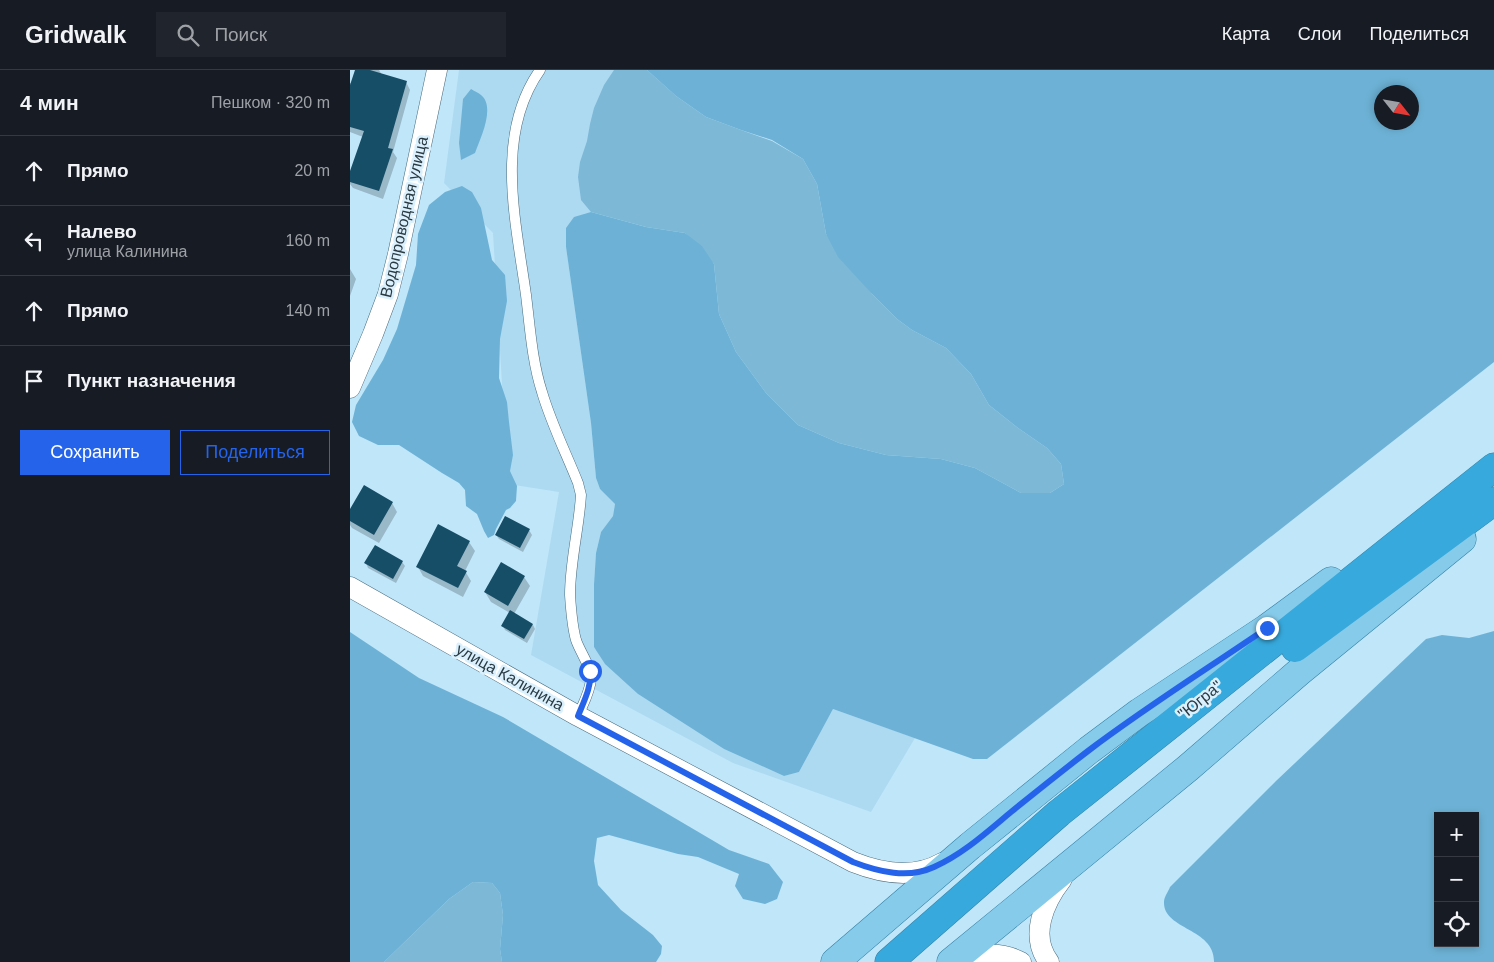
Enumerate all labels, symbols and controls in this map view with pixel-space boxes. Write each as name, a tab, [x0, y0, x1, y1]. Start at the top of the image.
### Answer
search box	[156, 12, 506, 57]
text: Gridwalk	[25, 21, 126, 48]
icon: search	[174, 21, 202, 49]
text: Поиск	[214, 24, 267, 45]
text: Карта	[1222, 24, 1270, 44]
text: Слои	[1298, 24, 1342, 44]
text: Поделиться	[1370, 24, 1469, 44]
north arrow	[1374, 85, 1419, 130]
text: 4 мин	[20, 91, 79, 114]
text: Пешком · 320 m	[211, 94, 330, 111]
street label: Водопроводная улица	[377, 135, 431, 299]
icon: ahead	[20, 157, 48, 185]
text: Прямо	[67, 160, 129, 181]
text: 20 m	[294, 162, 330, 179]
text: Налево	[67, 221, 137, 242]
icon: left	[20, 227, 48, 255]
text: 160 m	[286, 232, 330, 249]
text: улица Калинина	[67, 243, 187, 260]
icon: ahead	[20, 297, 48, 325]
text: Прямо	[67, 300, 129, 321]
text: 140 m	[286, 302, 330, 319]
icon: arrive	[20, 367, 48, 395]
text: Пункт назначения	[67, 370, 236, 391]
button: Сохранить	[20, 430, 170, 475]
button: Поделиться	[180, 430, 330, 475]
route end	[1256, 617, 1279, 640]
street label: улица Калинина	[453, 640, 567, 714]
route start	[579, 660, 602, 683]
street label: "Югра"	[1175, 677, 1225, 723]
map controls	[1434, 812, 1479, 947]
button: +	[1434, 812, 1479, 857]
button: −	[1434, 857, 1479, 902]
button: locate	[1434, 902, 1479, 947]

